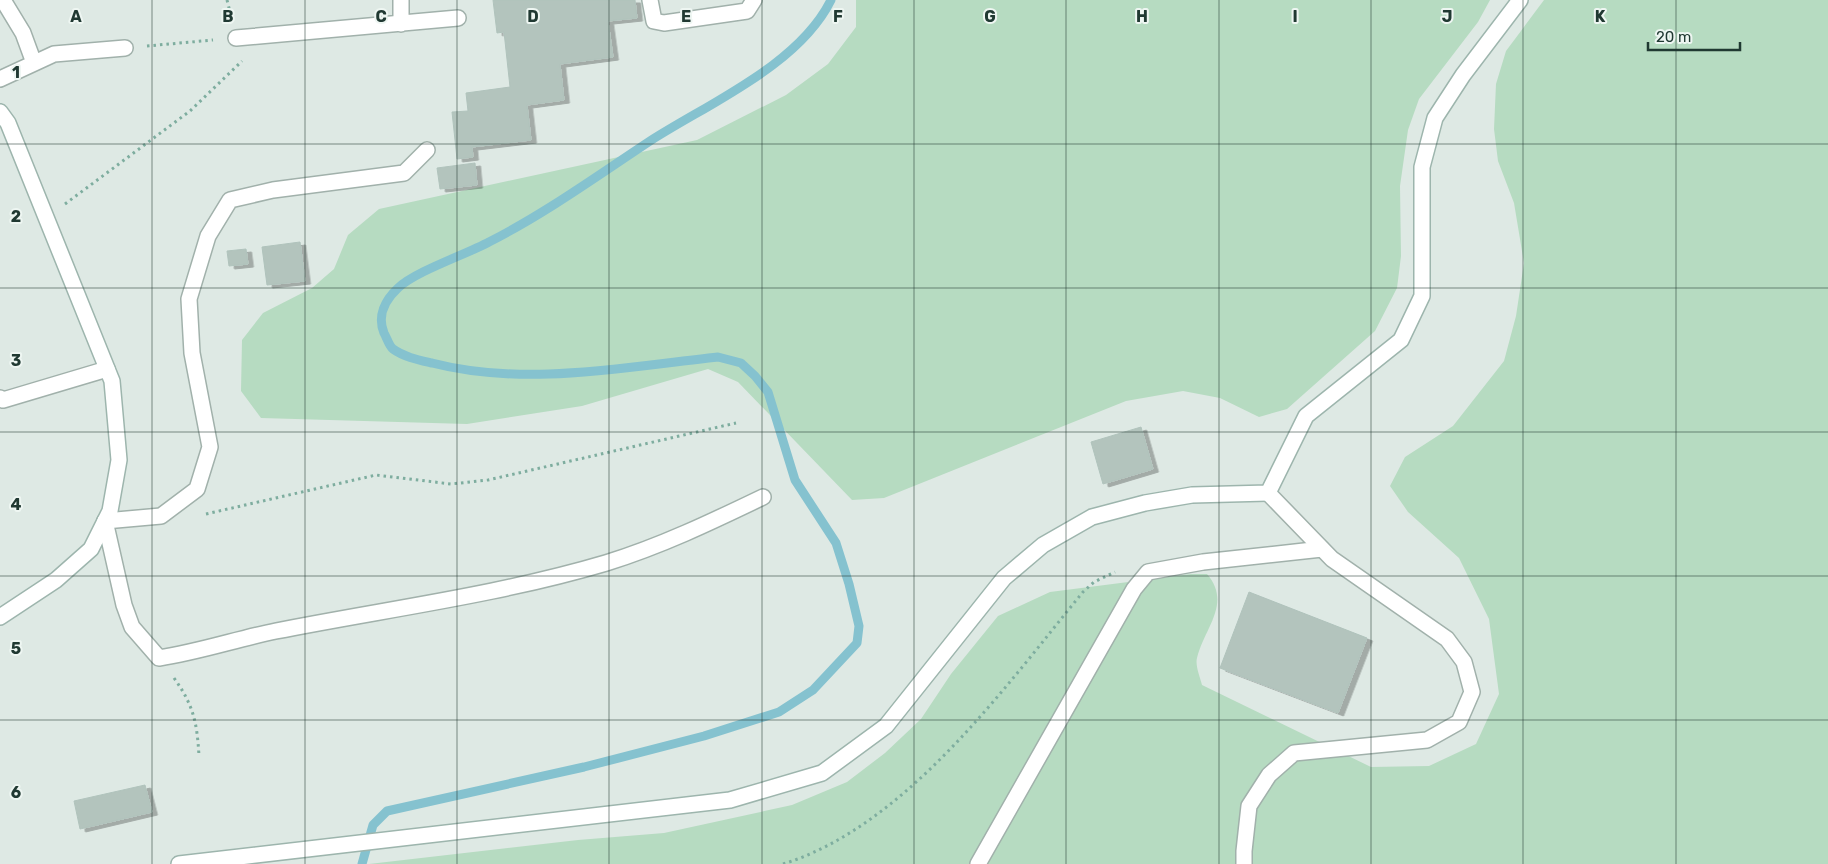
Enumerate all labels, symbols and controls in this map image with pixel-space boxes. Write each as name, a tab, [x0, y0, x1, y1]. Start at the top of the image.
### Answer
text: A	[70, 7, 82, 26]
text: B	[222, 7, 234, 26]
text: C	[375, 7, 387, 26]
text: D	[527, 7, 539, 26]
text: E	[681, 7, 691, 26]
text: F	[833, 7, 843, 26]
text: G	[984, 7, 996, 26]
text: H	[1136, 7, 1148, 26]
text: I	[1292, 7, 1298, 26]
text: J	[1442, 7, 1452, 26]
text: K	[1595, 7, 1606, 26]
scale bar	[1648, 20, 1740, 52]
text: 20 m	[1656, 28, 1691, 46]
text: 1	[12, 63, 20, 82]
text: 2	[11, 207, 21, 226]
text: 3	[11, 351, 21, 370]
text: 4	[11, 495, 22, 514]
text: 5	[11, 639, 21, 658]
text: 6	[11, 783, 21, 802]

